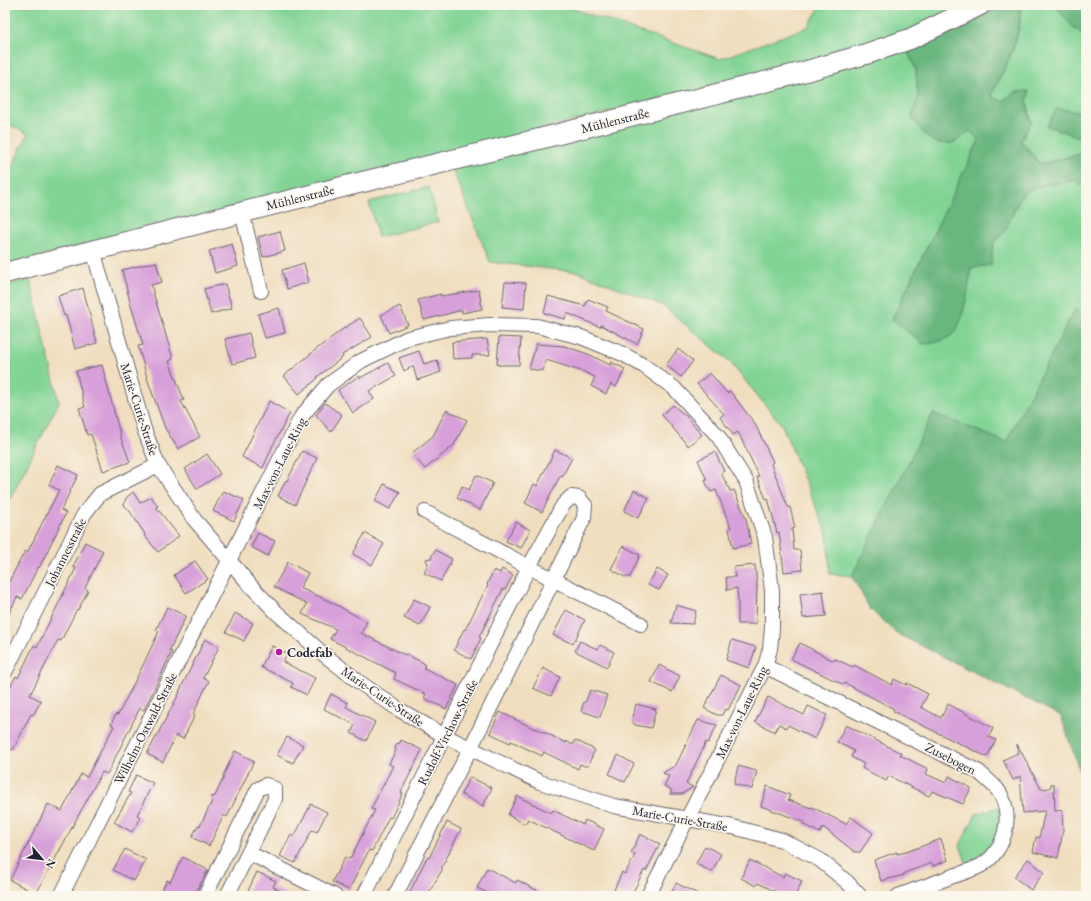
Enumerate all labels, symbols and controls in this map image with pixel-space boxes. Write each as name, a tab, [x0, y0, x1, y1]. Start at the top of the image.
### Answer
street label: Mühlenstraße	[579, 104, 651, 137]
street label: Mühlenstraße	[264, 181, 336, 214]
street label: Marie-Curie-Straße	[117, 361, 162, 458]
street label: Max-von-Laue-Ring	[249, 414, 310, 512]
street label: Johannesstraße	[40, 515, 90, 590]
place label: Codefab	[287, 644, 332, 661]
marker: Codefab	[274, 647, 284, 657]
street label: Marie-Curie-Straße	[338, 662, 427, 730]
street label: Max-von-Laue-Ring	[712, 663, 771, 761]
street label: Wilhelm-Ostwald-Straße	[110, 670, 181, 787]
street label: Rudolf-Virchow-Straße	[413, 676, 482, 788]
street label: Zusebogen	[923, 738, 979, 778]
street label: Marie-Curie-Straße	[631, 802, 729, 835]
north arrow	[22, 839, 62, 879]
text: N	[43, 856, 59, 871]

